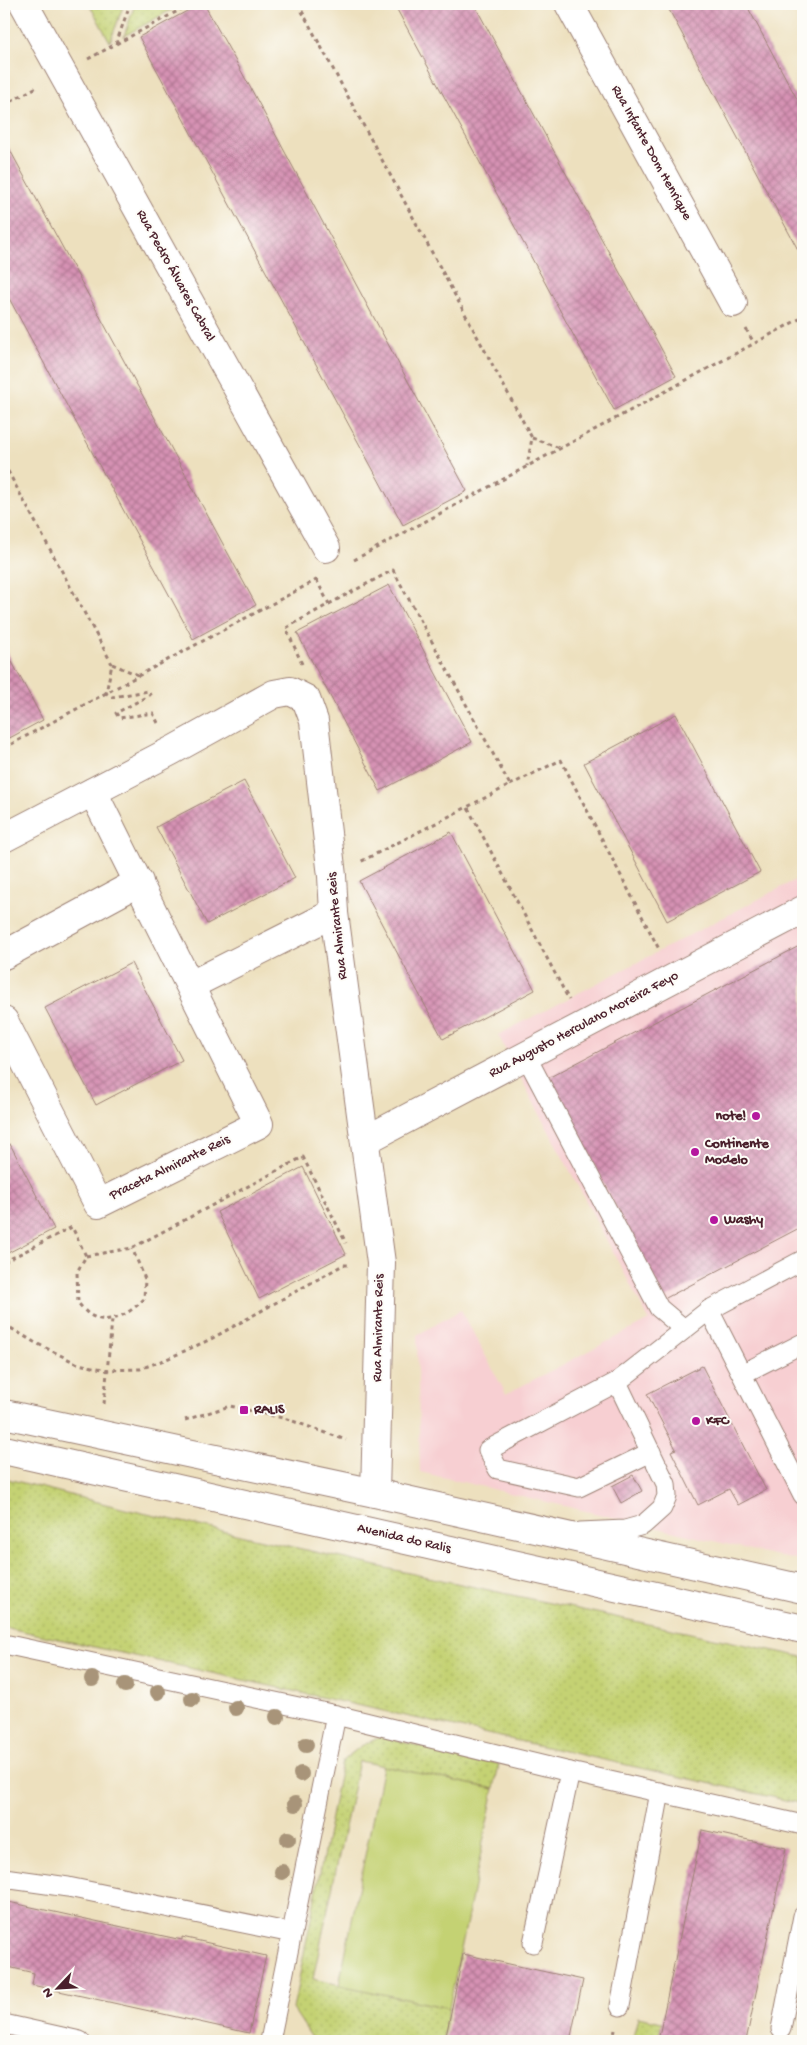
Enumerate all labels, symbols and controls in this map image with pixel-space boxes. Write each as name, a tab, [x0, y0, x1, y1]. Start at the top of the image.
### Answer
street label: Rua Infante Dom Henrique	[607, 83, 696, 224]
street label: Rua Pedro Álvares Cabral	[132, 207, 218, 345]
street label: Rua Almirante Reis	[324, 871, 352, 980]
street label: Rua Augusto Herculano Moreira Feyo	[486, 968, 682, 1082]
place label: note!	[716, 1108, 746, 1125]
marker: note!	[750, 1110, 762, 1122]
street label: Praceta Almirante Reis	[106, 1131, 234, 1205]
place label: Continente Modelo	[704, 1136, 769, 1169]
marker: Continente Modelo	[689, 1146, 701, 1158]
place label: Washy	[723, 1212, 763, 1229]
marker: Washy	[708, 1214, 720, 1226]
street label: Rua Almirante Reis	[370, 1273, 388, 1382]
place label: RALIS	[253, 1402, 285, 1419]
marker: RALIS	[238, 1404, 250, 1416]
place label: KFC	[705, 1413, 730, 1430]
marker: KFC	[690, 1415, 702, 1427]
street label: Avenida do Ralis	[355, 1520, 453, 1558]
north arrow	[32, 1962, 82, 2012]
text: N	[39, 1985, 58, 2000]

